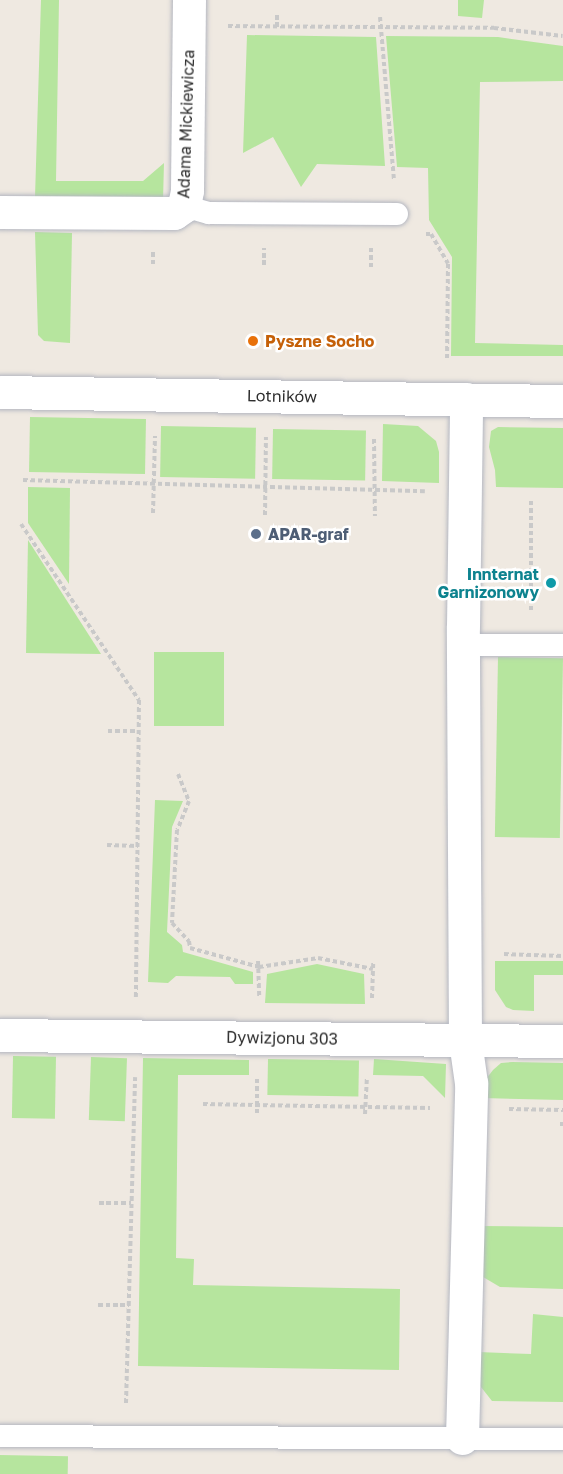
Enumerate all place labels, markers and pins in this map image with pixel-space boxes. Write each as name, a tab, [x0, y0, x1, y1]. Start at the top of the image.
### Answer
place label: Pyszne Socho	[265, 331, 374, 351]
marker: Pyszne Socho	[246, 334, 260, 348]
place label: APAR-graf	[268, 524, 349, 544]
marker: APAR-graf	[249, 527, 263, 541]
place label: Innternat Garnizonowy	[438, 564, 539, 602]
marker: Innternat Garnizonowy	[544, 576, 558, 590]

